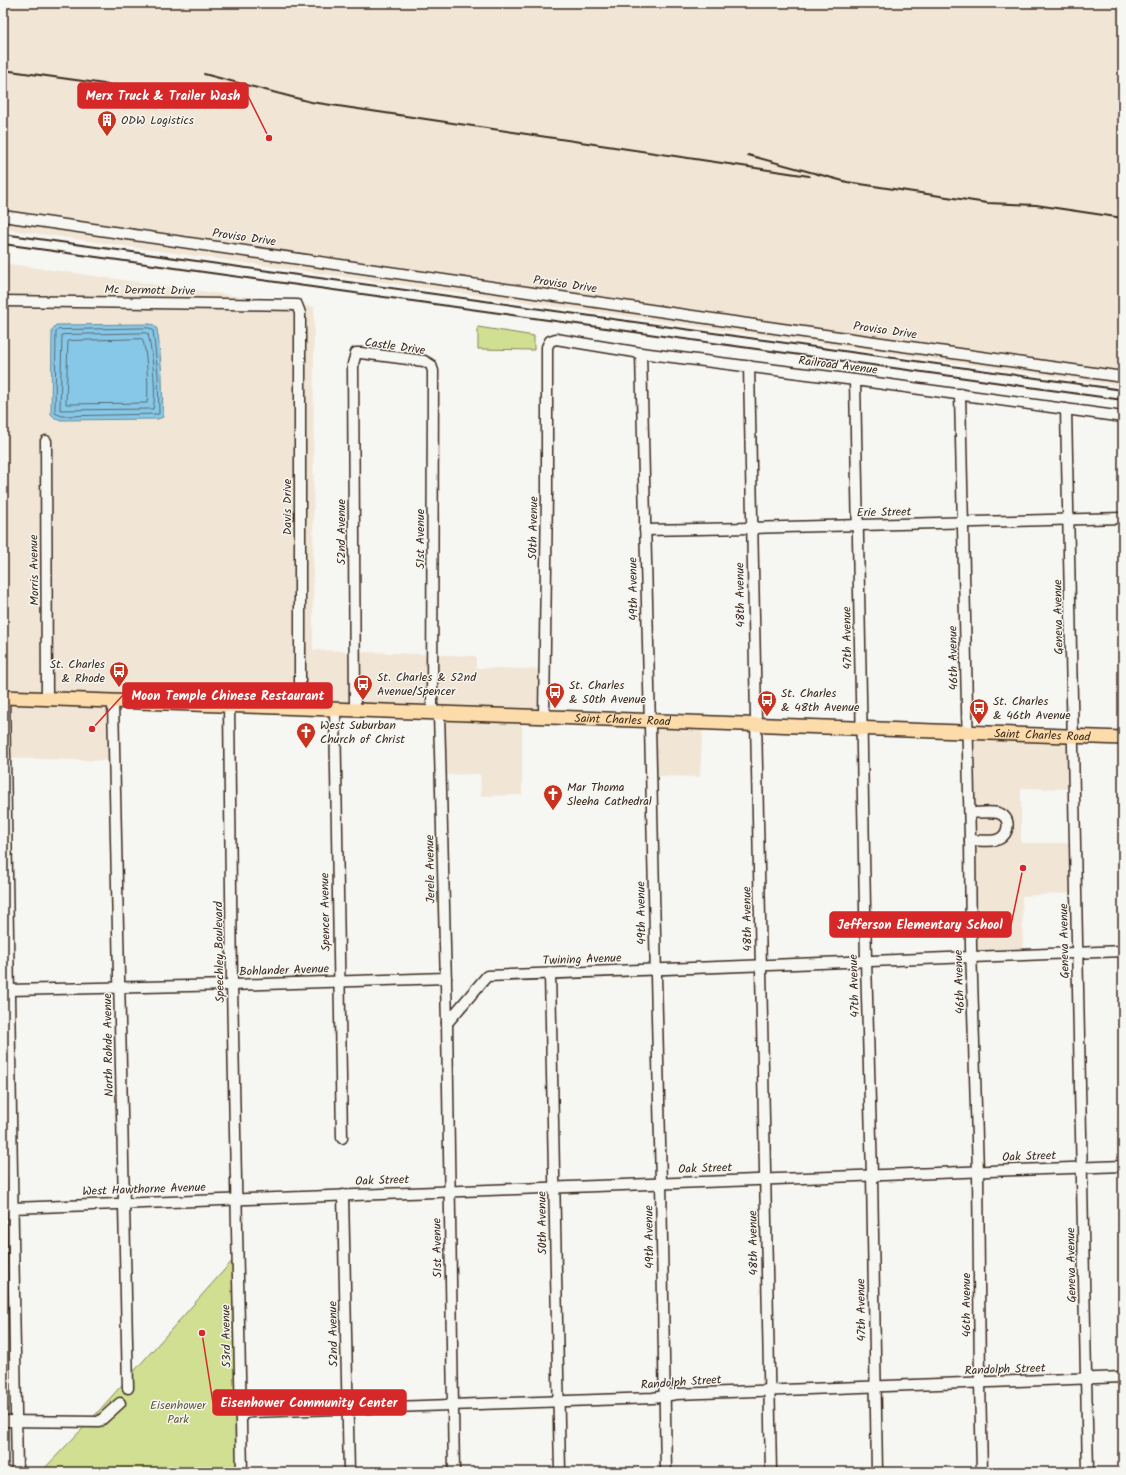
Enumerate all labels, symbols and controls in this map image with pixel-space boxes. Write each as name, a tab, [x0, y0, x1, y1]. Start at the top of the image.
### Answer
callout: Merx Truck & Trailer Wash	[78, 83, 248, 108]
text: Merx Truck & Trailer Wash	[86, 86, 240, 107]
building icon: ODW Logistics	[96, 109, 118, 137]
place label: ODW Logistics	[121, 111, 194, 130]
street label: Proviso Drive	[211, 224, 278, 251]
street label: Proviso Drive	[532, 271, 599, 298]
street label: Mc Dermott Drive	[104, 280, 196, 301]
street label: Proviso Drive	[852, 317, 919, 344]
street label: Castle Drive	[364, 333, 427, 360]
street label: Railroad Avenue	[797, 351, 879, 380]
street label: Davis Drive	[278, 478, 297, 535]
street label: 50th Avenue	[523, 495, 544, 560]
street label: 52nd Avenue	[332, 498, 351, 565]
street label: Erie Street	[857, 503, 912, 522]
street label: 51st Avenue	[411, 508, 430, 569]
street label: Morris Avenue	[24, 534, 45, 606]
street label: 49th Avenue	[623, 556, 644, 621]
street label: 48th Avenue	[730, 562, 751, 628]
street label: Geneva Avenue	[1048, 579, 1069, 655]
street label: 47th Avenue	[837, 606, 858, 670]
street label: 46th Avenue	[943, 625, 964, 690]
place label: St. Charles & Rhode	[50, 655, 106, 688]
bus stop icon: St. Charles & Rhode	[108, 660, 130, 688]
place label: St. Charles & 52nd Avenue/Spencer	[377, 668, 477, 701]
bus stop icon: St. Charles & 52nd Avenue/Spencer	[352, 673, 374, 701]
place label: St. Charles & 50th Avenue	[569, 676, 647, 709]
bus stop icon: St. Charles & 50th Avenue	[544, 681, 566, 709]
callout: Moon Temple Chinese Restaurant	[123, 683, 332, 708]
place label: St. Charles & 48th Avenue	[781, 684, 860, 717]
text: Moon Temple Chinese Restaurant	[132, 686, 325, 707]
bus stop icon: St. Charles & 48th Avenue	[756, 689, 778, 717]
place label: St. Charles & 46th Avenue	[993, 692, 1071, 725]
bus stop icon: St. Charles & 46th Avenue	[968, 697, 990, 725]
street label: Saint Charles Road	[574, 709, 672, 731]
place label: West Suburban Church of Christ	[320, 716, 405, 749]
church icon: West Suburban Church of Christ	[295, 721, 317, 749]
street label: Saint Charles Road	[994, 724, 1092, 747]
place label: Mar Thoma Sleeha Cathedral	[567, 778, 652, 811]
church icon: Mar Thoma Sleeha Cathedral	[542, 783, 564, 811]
street label: Jerele Avenue	[420, 834, 441, 904]
street label: Spencer Avenue	[315, 872, 336, 952]
street label: 49th Avenue	[631, 880, 652, 945]
street label: 48th Avenue	[737, 886, 758, 952]
street label: Speechley Boulevard	[209, 900, 230, 1003]
street label: Geneva Avenue	[1054, 903, 1075, 979]
callout: Jefferson Elementary School	[830, 912, 1011, 937]
text: Jefferson Elementary School	[837, 915, 1003, 936]
street label: Twining Avenue	[542, 949, 622, 970]
street label: 46th Avenue	[949, 949, 970, 1015]
street label: 47th Avenue	[844, 953, 865, 1018]
street label: Bohlander Avenue	[239, 959, 330, 982]
street label: North Rohde Avenue	[98, 992, 119, 1097]
street label: Oak Street	[1002, 1146, 1057, 1167]
street label: Oak Street	[678, 1158, 733, 1179]
street label: Oak Street	[355, 1170, 410, 1191]
street label: West Hawthorne Avenue	[82, 1178, 207, 1201]
street label: 50th Avenue	[532, 1190, 553, 1255]
street label: 49th Avenue	[639, 1204, 660, 1269]
street label: 48th Avenue	[743, 1210, 764, 1276]
street label: 51st Avenue	[427, 1217, 448, 1278]
street label: Geneva Avenue	[1061, 1227, 1082, 1303]
street label: 46th Avenue	[957, 1272, 976, 1337]
street label: 47th Avenue	[851, 1278, 872, 1342]
street label: 52nd Avenue	[323, 1300, 344, 1367]
street label: 53rd Avenue	[216, 1304, 237, 1368]
street label: Randolph Street	[964, 1359, 1046, 1380]
street label: Randolph Street	[640, 1370, 722, 1395]
callout: Eisenhower Community Center	[213, 1390, 406, 1415]
text: Eisenhower Community Center	[221, 1393, 399, 1414]
park label: Eisenhower Park	[150, 1396, 207, 1429]

